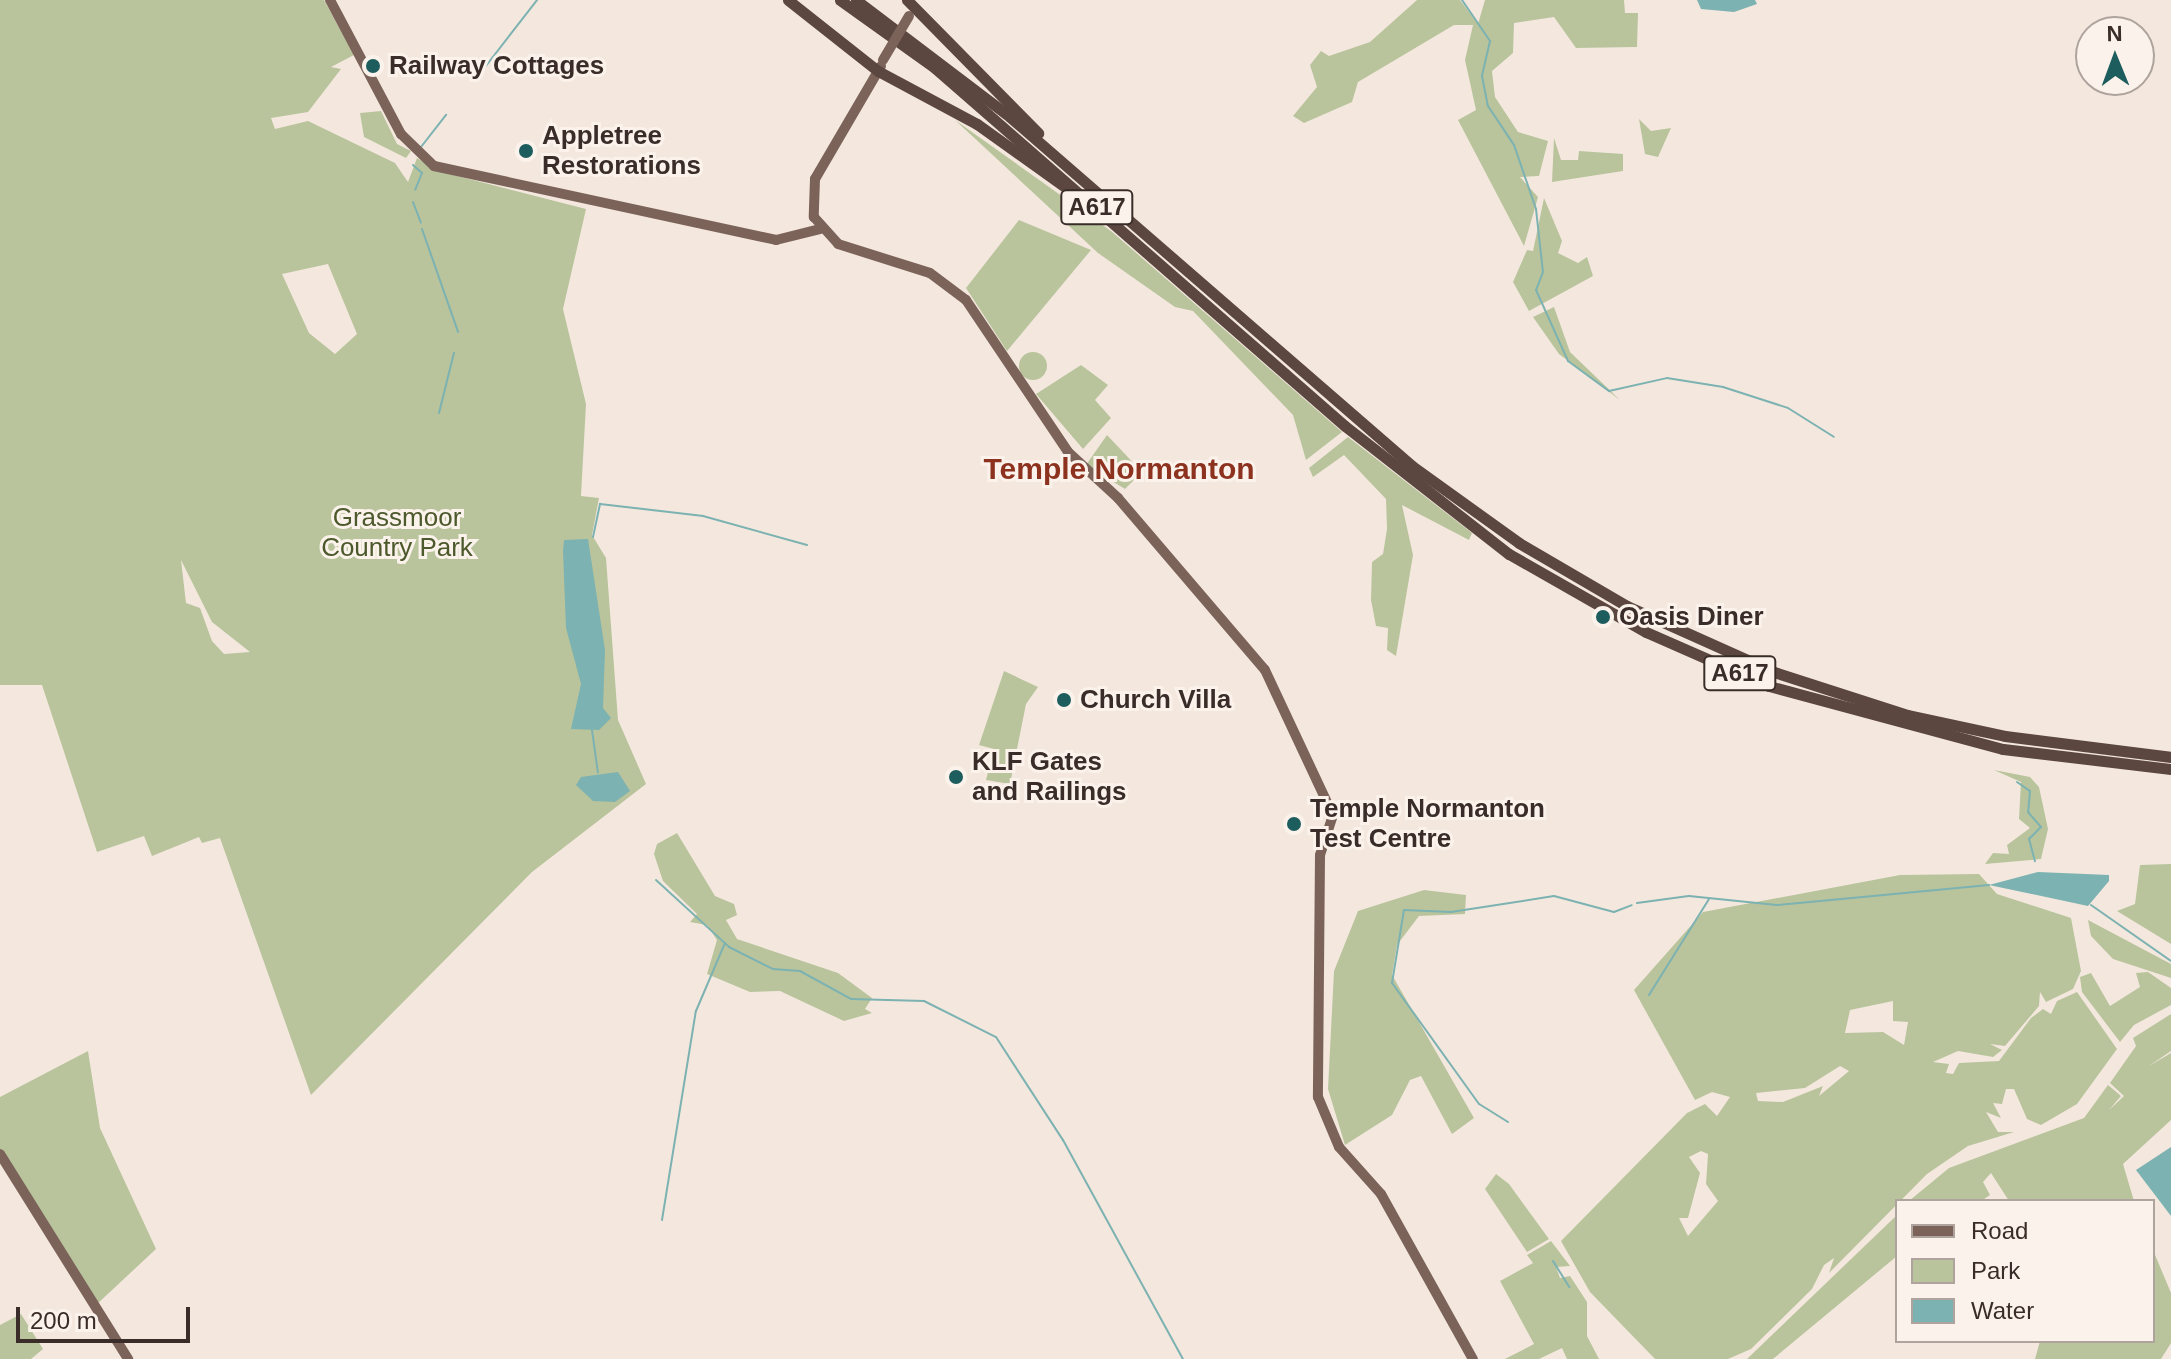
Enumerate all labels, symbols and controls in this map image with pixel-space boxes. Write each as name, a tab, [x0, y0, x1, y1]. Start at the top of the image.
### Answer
north arrow	[2075, 16, 2155, 96]
text: N	[2106, 21, 2123, 46]
place label: Railway Cottages	[389, 50, 604, 82]
marker: Railway Cottages	[364, 57, 382, 75]
place label: Appletree Restorations	[542, 120, 701, 182]
marker: Appletree Restorations	[517, 142, 535, 160]
road number: A617	[1059, 187, 1135, 227]
district label: Temple Normanton	[983, 451, 1255, 487]
park label: Grassmoor Country Park	[321, 502, 473, 564]
place label: Oasis Diner	[1619, 601, 1764, 633]
marker: Oasis Diner	[1594, 608, 1612, 626]
road number: A617	[1702, 653, 1778, 693]
place label: Church Villa	[1080, 684, 1231, 716]
marker: Church Villa	[1055, 691, 1073, 709]
place label: KLF Gates and Railings	[972, 746, 1127, 808]
marker: KLF Gates and Railings	[947, 768, 965, 786]
place label: Temple Normanton Test Centre	[1310, 793, 1545, 854]
marker: Temple Normanton Test Centre	[1285, 815, 1303, 833]
legend	[1895, 1199, 2155, 1343]
text: Road	[1971, 1217, 2028, 1244]
text: Park	[1971, 1257, 2020, 1284]
scale bar	[20, 1291, 194, 1341]
text: Water	[1971, 1297, 2034, 1324]
text: 200 m	[30, 1307, 97, 1334]

